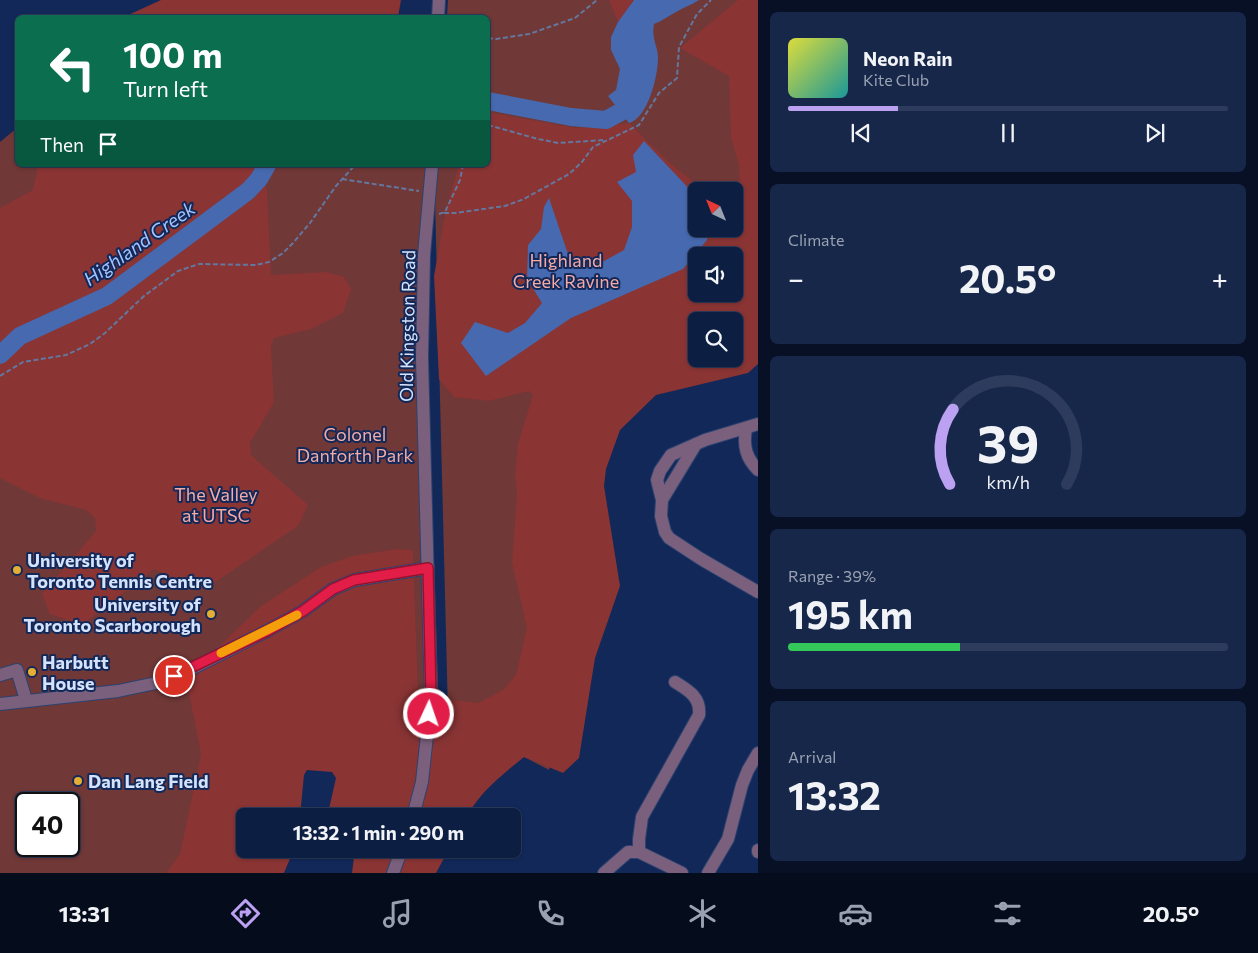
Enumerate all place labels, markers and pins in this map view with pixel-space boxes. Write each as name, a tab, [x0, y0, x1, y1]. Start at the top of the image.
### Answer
place label: University of Toronto Tennis Centre	[27, 549, 212, 592]
marker: University of Toronto Tennis Centre	[11, 564, 23, 576]
place label: University of Toronto Scarborough	[24, 593, 202, 636]
marker: University of Toronto Scarborough	[205, 608, 217, 620]
place label: Harbutt House	[42, 651, 109, 694]
pin	[153, 655, 195, 697]
marker: Harbutt House	[26, 666, 38, 678]
place label: Dan Lang Field	[88, 770, 209, 792]
marker: Dan Lang Field	[72, 775, 84, 787]

